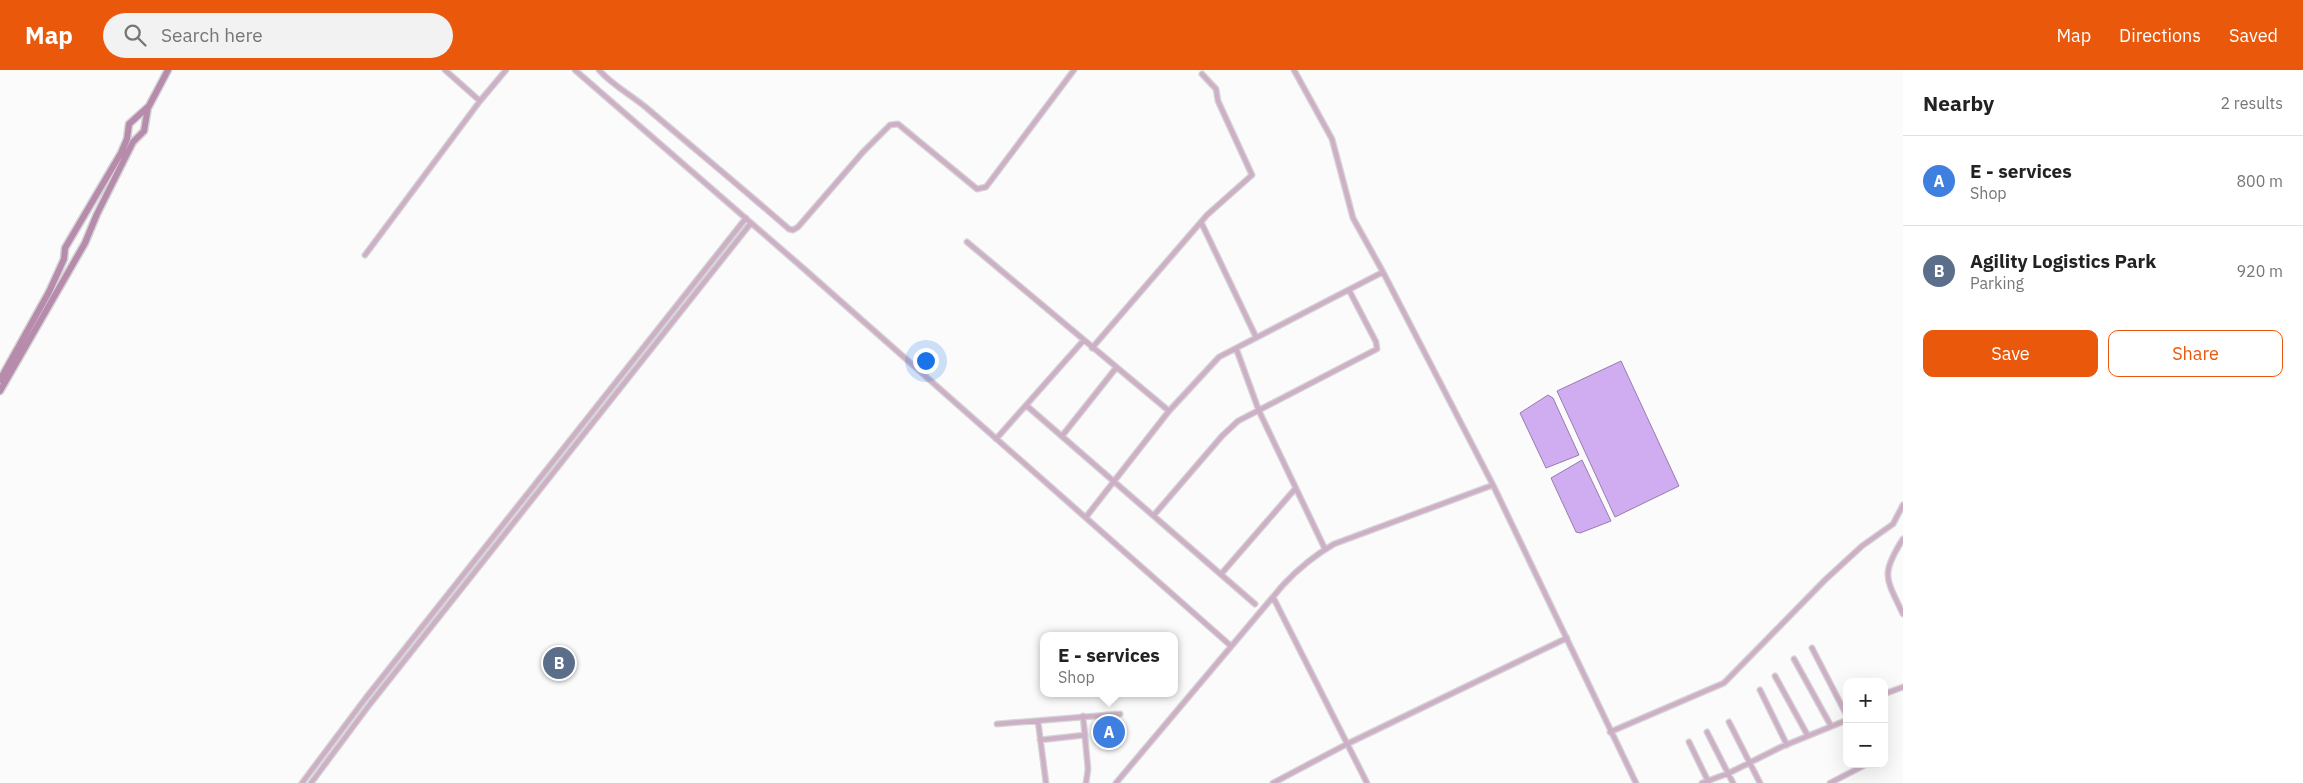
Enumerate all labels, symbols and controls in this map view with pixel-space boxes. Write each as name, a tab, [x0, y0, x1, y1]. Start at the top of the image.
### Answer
search box	[103, 13, 453, 58]
text: Map	[25, 19, 73, 51]
icon: search	[121, 21, 149, 49]
text: Search here	[161, 23, 263, 47]
text: Map	[2056, 24, 2091, 47]
text: Directions	[2119, 24, 2201, 47]
text: Saved	[2229, 24, 2278, 47]
text: Nearby	[1923, 89, 1994, 117]
text: 2 results	[2220, 93, 2283, 113]
text: E - services	[1970, 159, 2072, 183]
text: A	[1934, 171, 1944, 191]
text: 800 m	[2236, 171, 2283, 191]
text: Shop	[1970, 183, 2007, 203]
text: Agility Logistics Park	[1970, 249, 2156, 273]
text: B	[1934, 261, 1944, 281]
text: 920 m	[2236, 261, 2283, 281]
text: Parking	[1970, 273, 2024, 293]
button: Save	[1923, 330, 2098, 377]
button: Share	[2108, 330, 2283, 377]
your location	[913, 348, 939, 374]
popup	[1040, 632, 1178, 697]
text: E - services	[1058, 643, 1160, 667]
pin: B	[543, 644, 575, 682]
text: Shop	[1058, 667, 1095, 687]
map controls	[1843, 678, 1888, 768]
button: +	[1843, 678, 1888, 723]
pin: A	[1093, 713, 1125, 751]
button: −	[1843, 723, 1888, 768]

